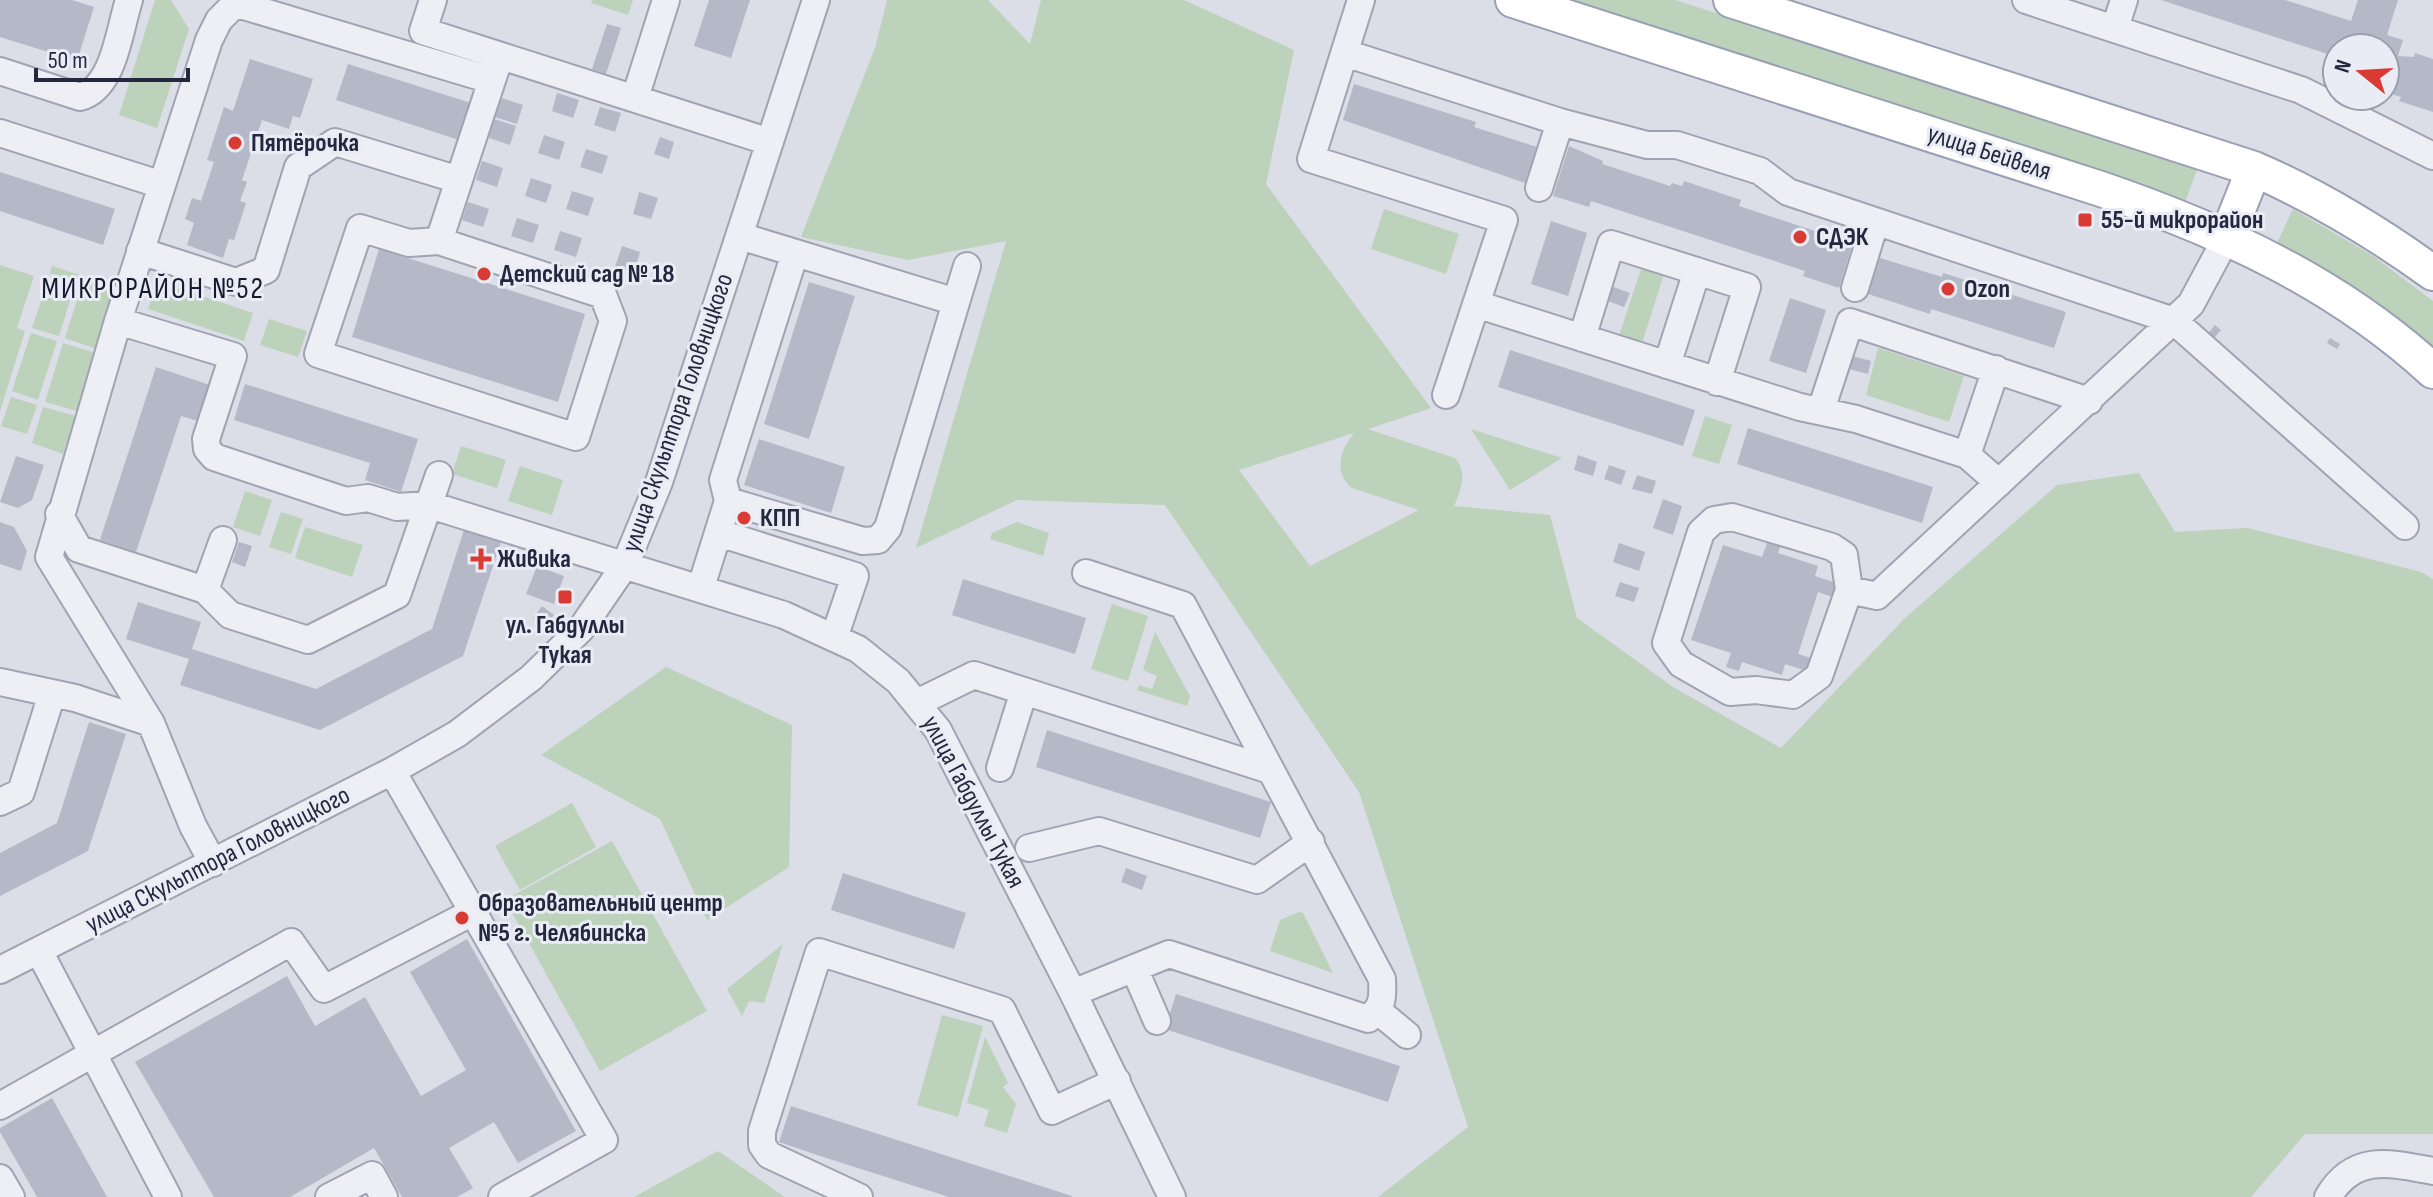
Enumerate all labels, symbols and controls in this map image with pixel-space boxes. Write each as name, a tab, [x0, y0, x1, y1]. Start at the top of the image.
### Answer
scale bar	[36, 32, 188, 82]
north arrow	[2321, 32, 2401, 112]
text: 50 m	[48, 46, 88, 75]
text: N	[2329, 57, 2358, 76]
street label: улица Бейвеля	[1923, 118, 2055, 188]
place label: Пятёрочка	[251, 128, 359, 159]
marker: Пятёрочка	[226, 134, 244, 152]
place label: 55-й микрорайон	[2101, 205, 2263, 236]
marker: 55-й микрорайон	[2076, 211, 2094, 229]
place label: СДЭК	[1816, 222, 1869, 253]
marker: СДЭК	[1791, 228, 1809, 246]
place label: Детский сад № 18	[500, 259, 675, 290]
marker: Детский сад № 18	[475, 265, 493, 283]
street label: улица Скульптора Головницкого	[616, 270, 740, 556]
district label: МИКРОРАЙОН №52	[41, 271, 265, 307]
place label: Ozon	[1964, 274, 2010, 305]
marker: Ozon	[1939, 280, 1957, 298]
place label: КПП	[760, 503, 800, 534]
marker: КПП	[735, 509, 753, 527]
place label: Живика	[497, 544, 571, 575]
marker: Живика	[472, 550, 490, 568]
marker: ул. Габдуллы Тукая	[556, 588, 574, 606]
place label: ул. Габдуллы Тукая	[505, 610, 625, 671]
street label: улица Габдуллы Тукая	[915, 711, 1031, 893]
street label: улица Скульптора Головницкого	[81, 780, 355, 940]
place label: Образовательный центр №5 г. Челябинска	[478, 888, 723, 949]
marker: Образовательный центр №5 г. Челябинска	[453, 909, 471, 927]

